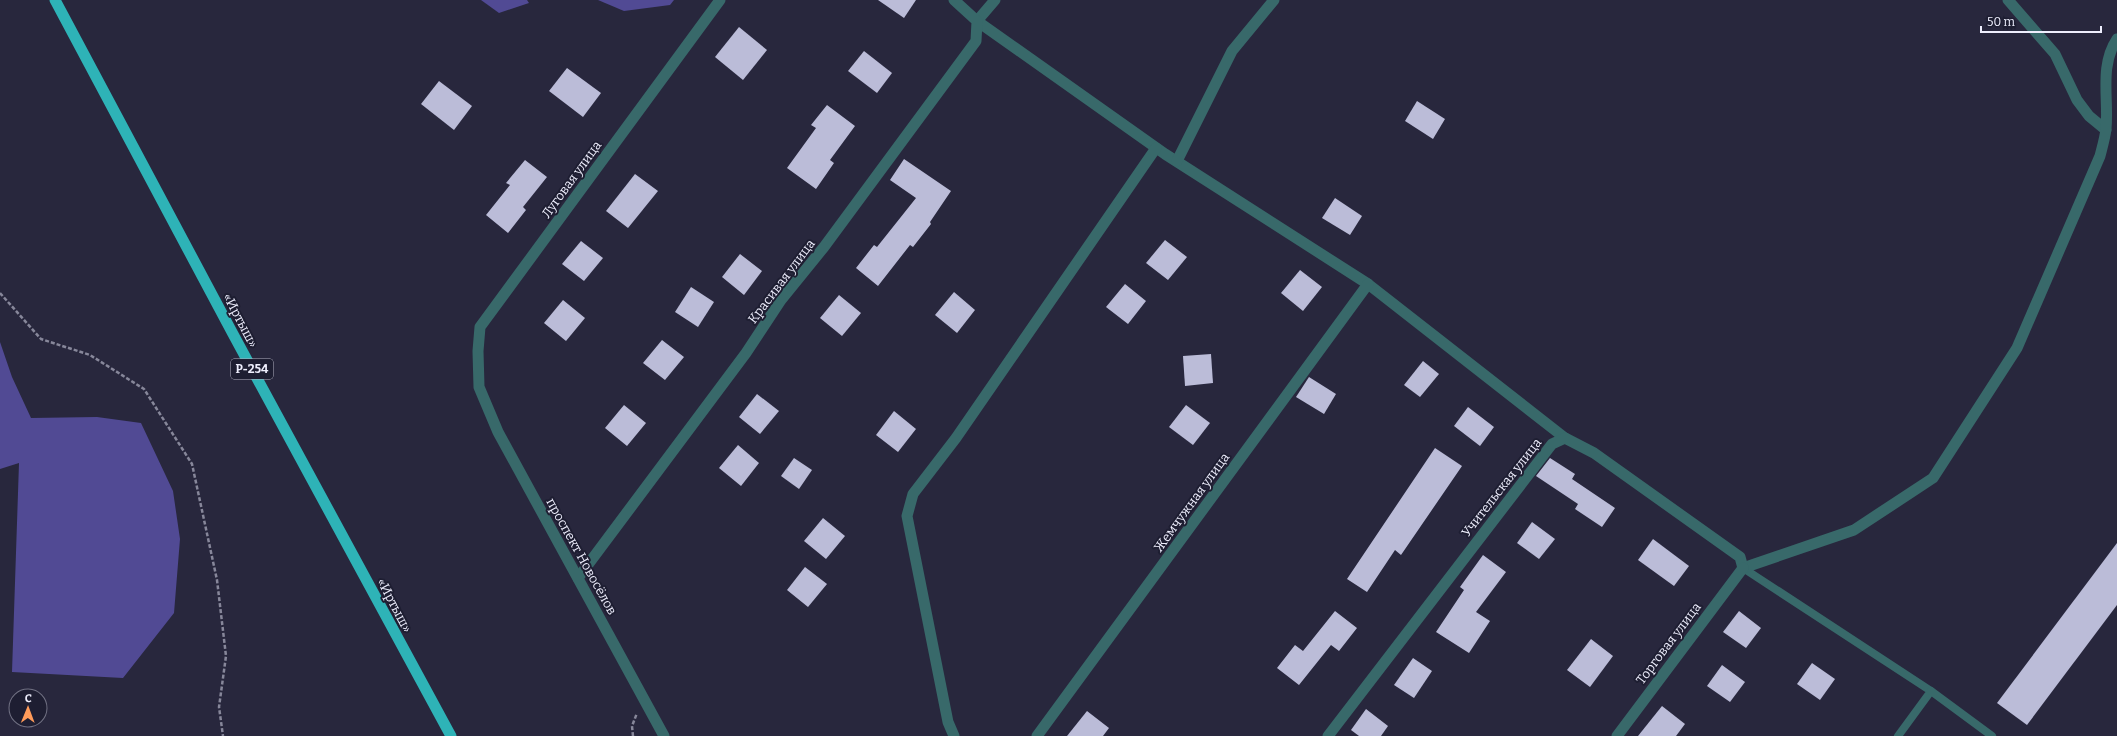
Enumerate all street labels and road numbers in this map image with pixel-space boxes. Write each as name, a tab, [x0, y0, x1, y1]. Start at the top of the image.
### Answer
street label: Луговая улица	[538, 138, 604, 221]
street label: Красивая улица	[745, 236, 818, 326]
street label: «Иртыш»	[220, 291, 261, 350]
road number: Р-254	[231, 359, 273, 379]
street label: Учительская улица	[1458, 435, 1544, 539]
street label: Жемчужная улица	[1150, 450, 1232, 555]
street label: проспект Новосёлов	[543, 495, 620, 617]
street label: «Иртыш»	[374, 576, 415, 635]
street label: Торговая улица	[1633, 600, 1704, 687]

